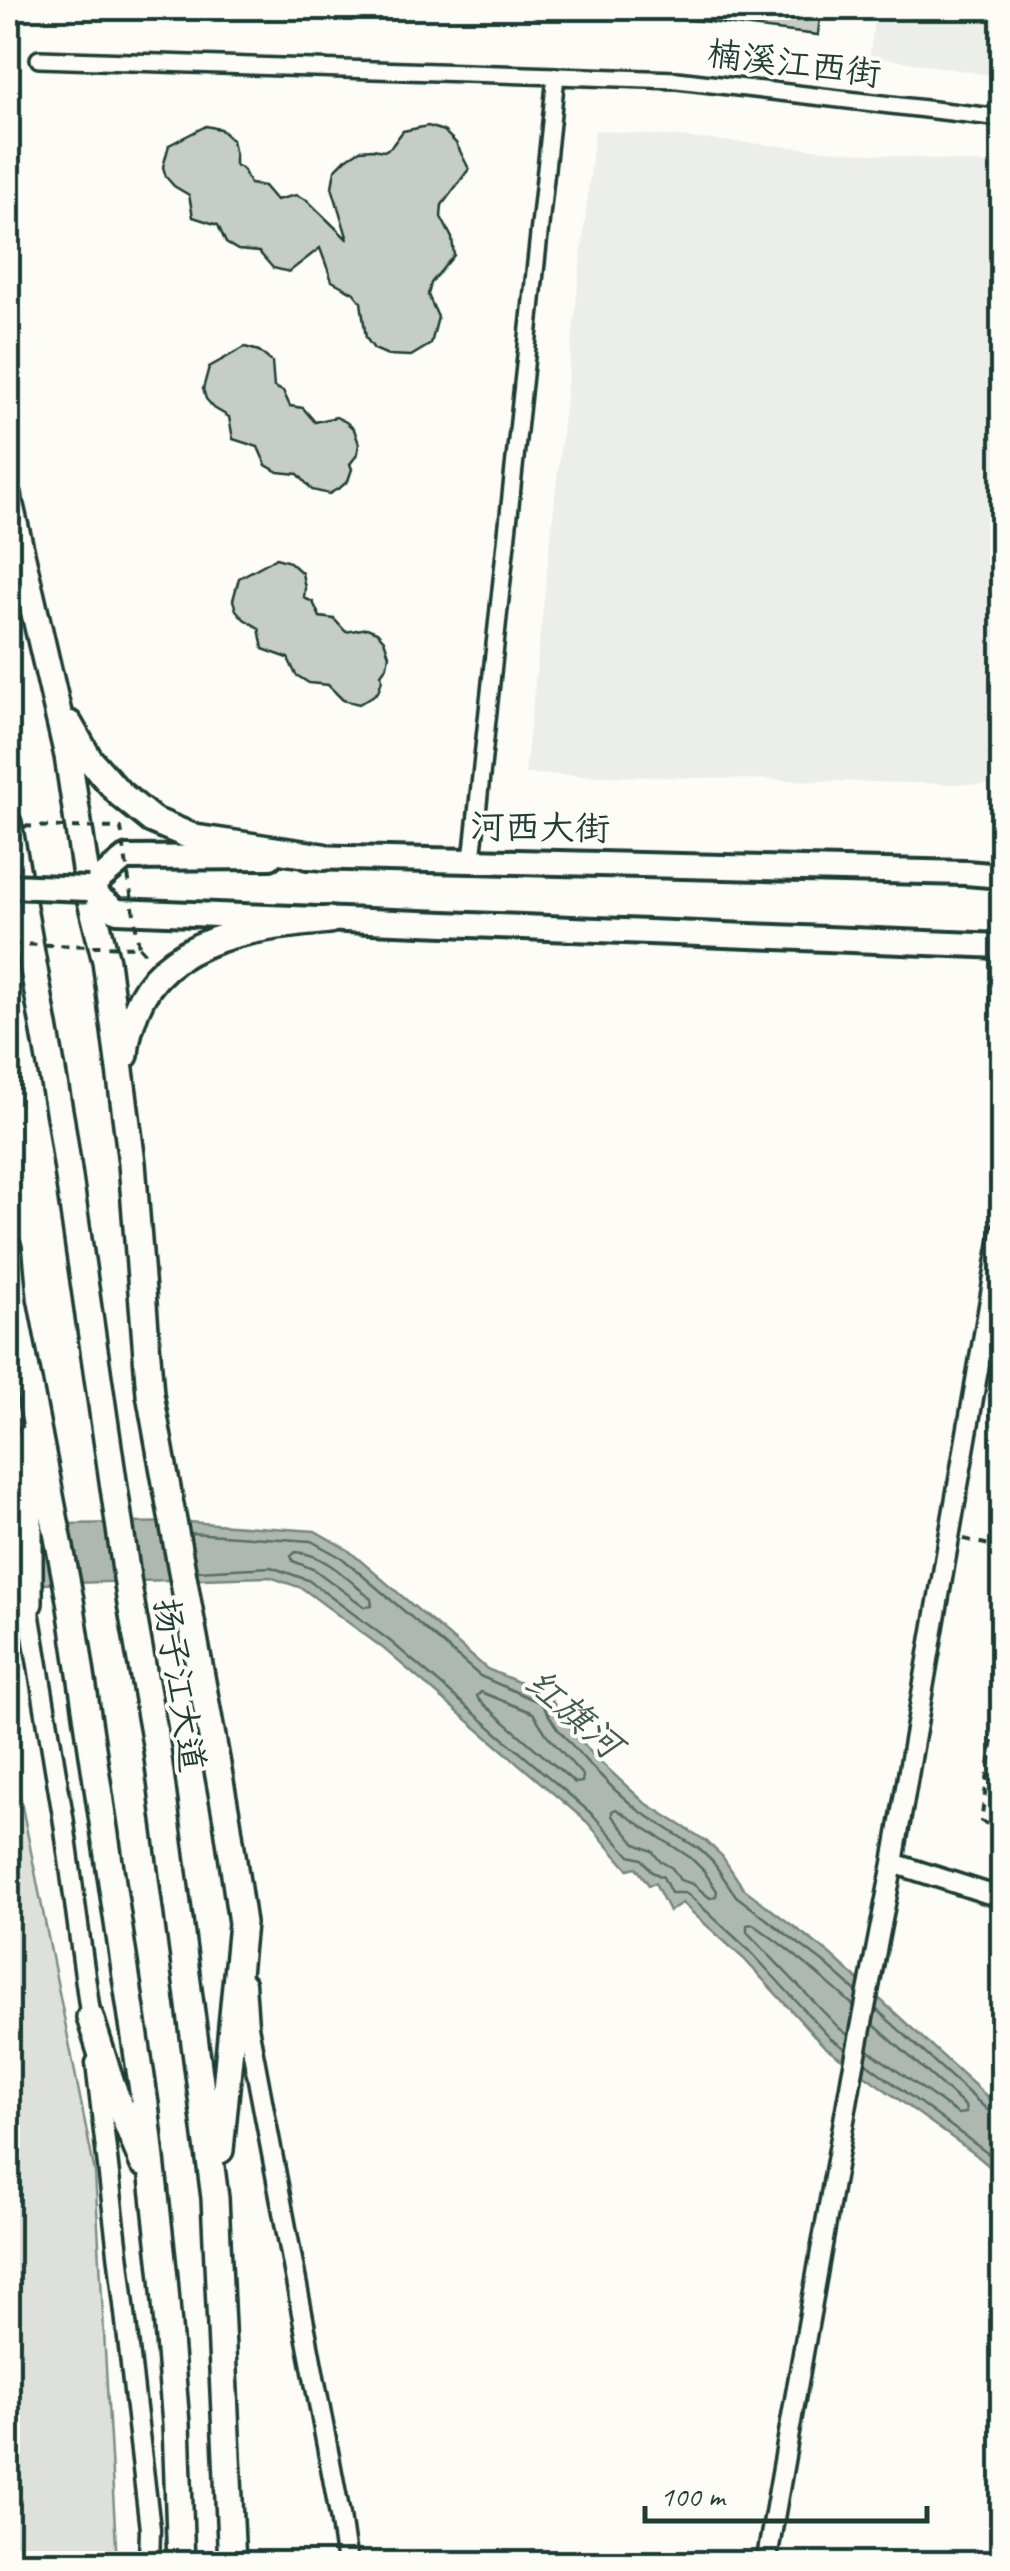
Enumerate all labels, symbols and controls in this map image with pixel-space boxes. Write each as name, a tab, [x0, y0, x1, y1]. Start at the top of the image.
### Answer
street label: 楠溪江西街	[704, 30, 884, 96]
street label: 河西大街	[470, 804, 610, 851]
street label: 扬子江大道	[144, 1595, 215, 1775]
water label: 红旗河	[515, 1658, 637, 1772]
scale bar	[645, 2461, 928, 2523]
text: 100 m	[660, 2477, 727, 2515]

